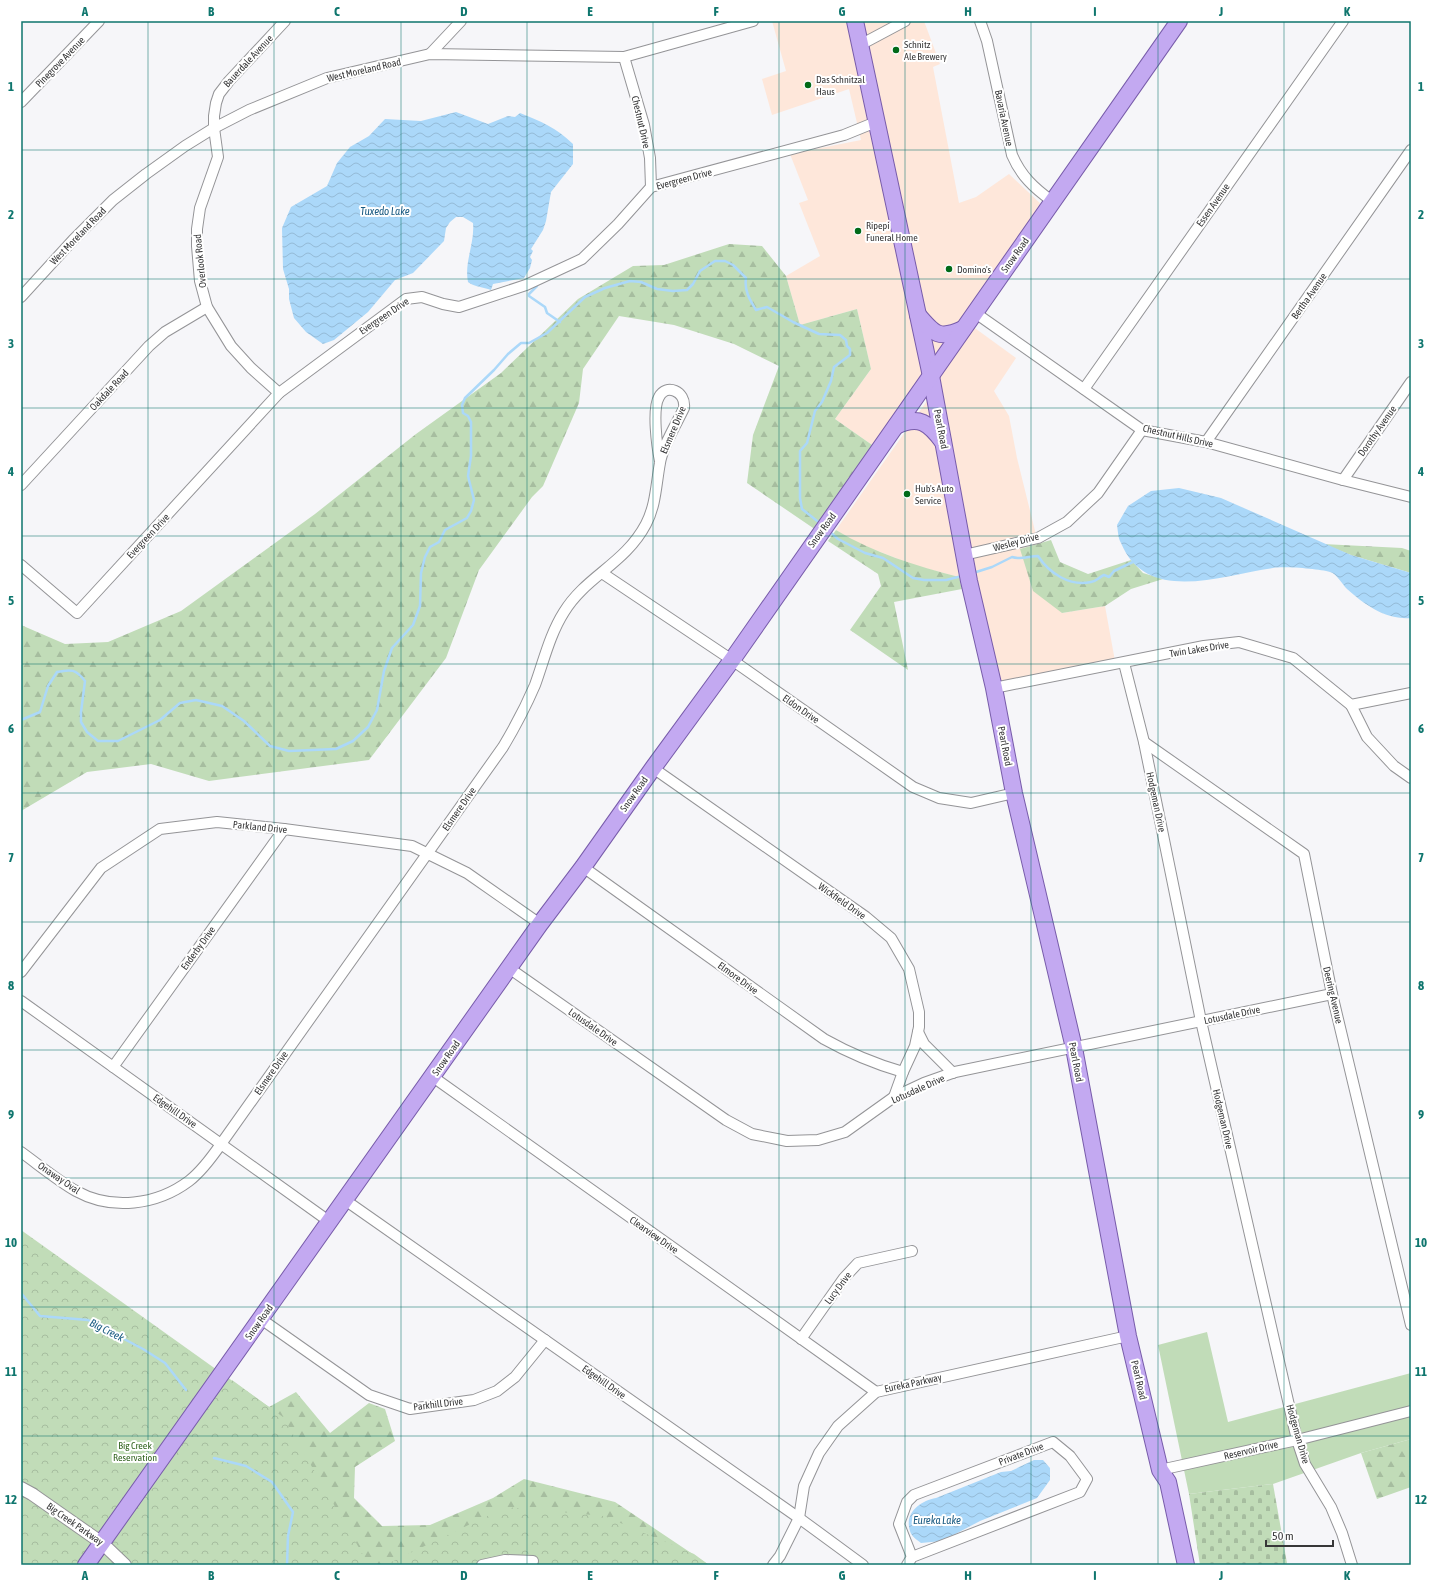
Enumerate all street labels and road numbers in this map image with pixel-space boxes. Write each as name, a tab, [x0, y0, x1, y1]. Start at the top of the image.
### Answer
street label: Bauerdale Avenue	[221, 32, 275, 89]
street label: Pinegrove Avenue	[33, 34, 87, 90]
street label: West Moreland Road	[326, 56, 402, 84]
street label: Bavaria Avenue	[993, 89, 1015, 147]
street label: Chestnut Drive	[630, 95, 652, 150]
street label: Evergreen Drive	[655, 166, 714, 192]
street label: Essen Avenue	[1194, 181, 1232, 229]
street label: West Moreland Road	[48, 205, 108, 267]
street label: Overlook Road	[192, 233, 208, 289]
street label: Snow Road	[999, 235, 1031, 275]
street label: Bertha Avenue	[1289, 271, 1329, 321]
street label: Evergreen Drive	[357, 295, 411, 337]
street label: Oakdale Road	[87, 367, 131, 413]
street label: Dorothy Avenue	[1356, 403, 1399, 458]
street label: Elsmere Drive	[658, 404, 688, 455]
street label: Pearl Road	[932, 408, 950, 450]
street label: Chestnut Hills Drive	[1142, 423, 1215, 450]
street label: Snow Road	[806, 510, 838, 549]
street label: Evergreen Drive	[124, 511, 172, 561]
street label: Wesley Drive	[992, 530, 1041, 553]
street label: Twin Lakes Drive	[1168, 639, 1230, 659]
street label: Eldon Drive	[781, 692, 822, 726]
street label: Pearl Road	[996, 725, 1014, 767]
street label: Hodgeman Drive	[1144, 771, 1168, 834]
street label: Snow Road	[618, 774, 650, 814]
street label: Elsmere Drive	[440, 785, 478, 833]
street label: Parkland Drive	[232, 819, 288, 835]
street label: Wickfield Drive	[816, 881, 868, 922]
street label: Enderby Drive	[179, 924, 218, 972]
street label: Elmore Drive	[716, 960, 761, 997]
street label: Deering Avenue	[1321, 965, 1345, 1025]
street label: Lotusdale Drive	[1203, 1004, 1262, 1026]
street label: Lotusdale Drive	[566, 1006, 620, 1048]
street label: Snow Road	[430, 1038, 462, 1078]
street label: Pearl Road	[1067, 1041, 1085, 1083]
street label: Elsmere Drive	[252, 1049, 290, 1097]
street label: Lotusdale Drive	[890, 1072, 947, 1106]
street label: Hodgeman Drive	[1211, 1088, 1235, 1151]
street label: Edgehill Drive	[151, 1092, 199, 1130]
street label: Onaway Oval	[36, 1160, 82, 1196]
street label: Clearview Drive	[628, 1214, 681, 1256]
street label: Lucy Drive	[822, 1269, 854, 1306]
street label: Snow Road	[243, 1302, 275, 1342]
street label: Pearl Road	[1129, 1359, 1149, 1401]
street label: Edgehill Drive	[580, 1363, 628, 1401]
street label: Eureka Parkway	[883, 1372, 943, 1394]
street label: Parkhill Drive	[413, 1395, 464, 1413]
street label: Hodgeman Drive	[1284, 1403, 1312, 1465]
street label: Reservoir Drive	[1223, 1438, 1280, 1462]
street label: Private Drive	[997, 1440, 1045, 1468]
street label: Big Creek Parkway	[45, 1500, 105, 1548]

